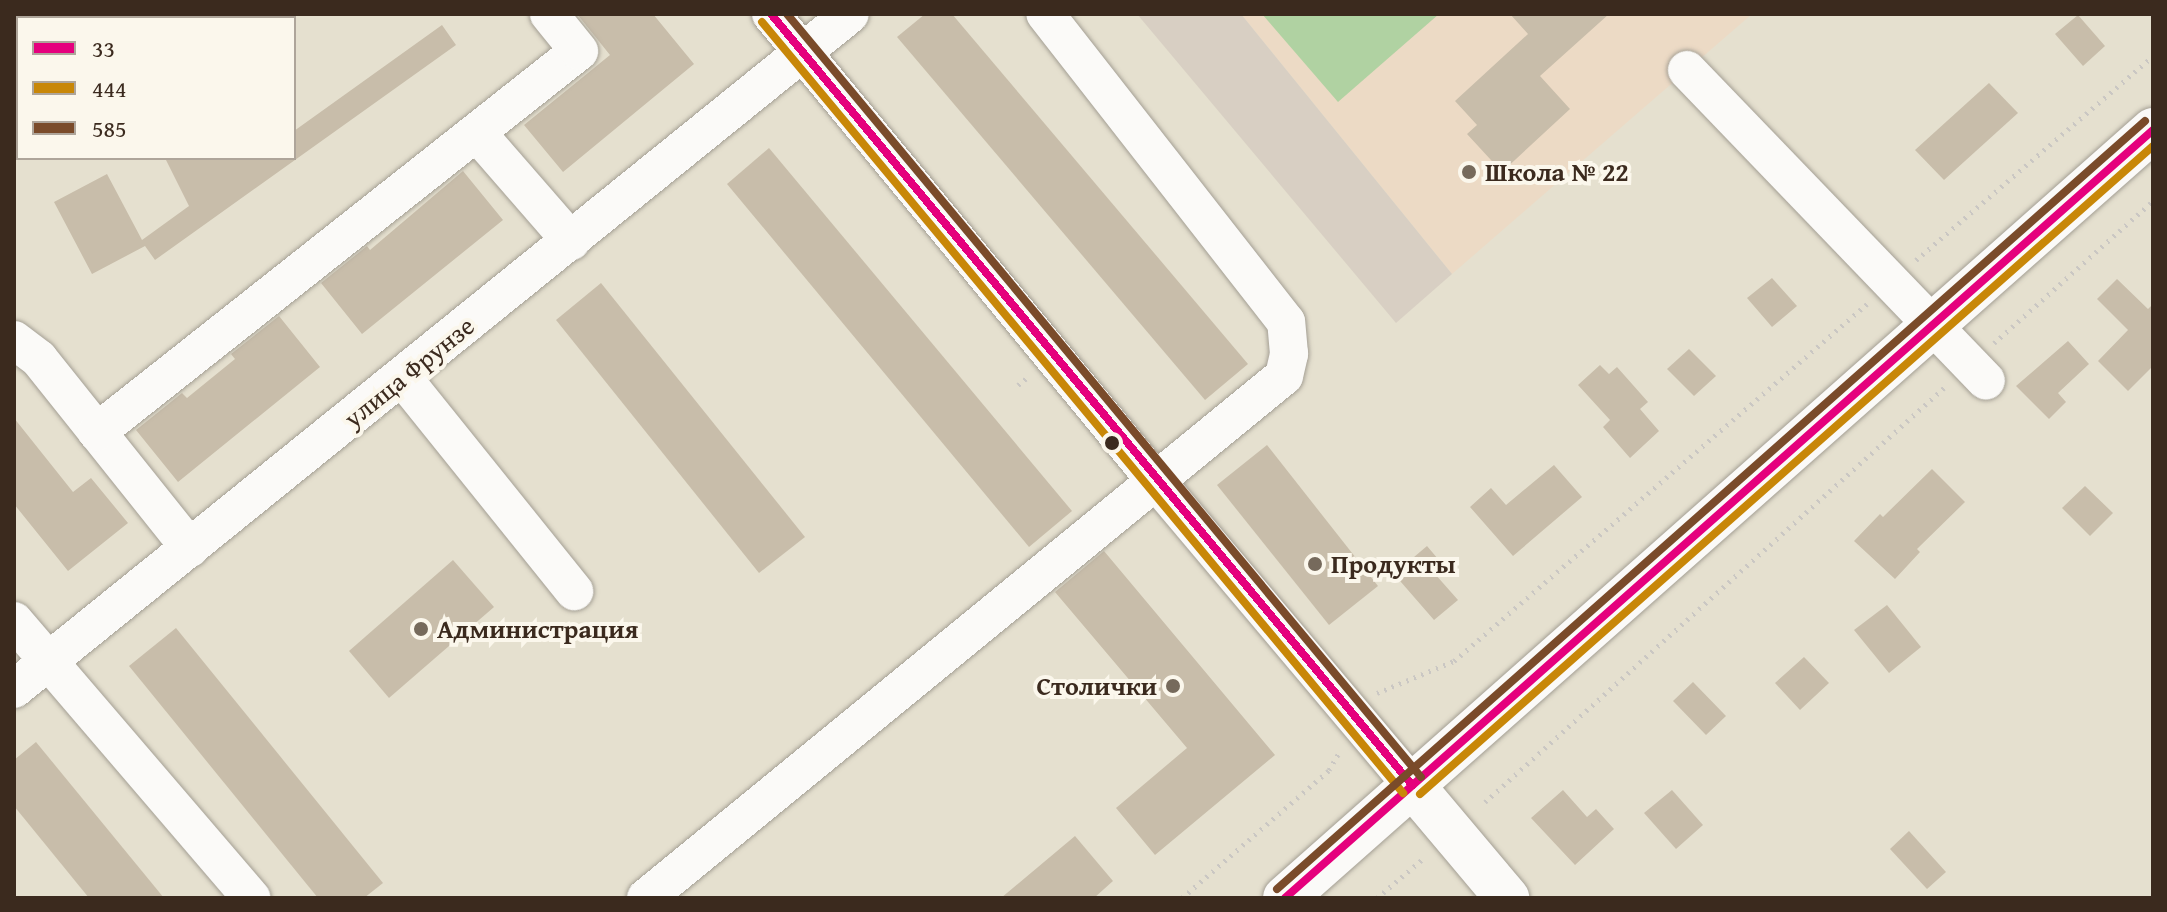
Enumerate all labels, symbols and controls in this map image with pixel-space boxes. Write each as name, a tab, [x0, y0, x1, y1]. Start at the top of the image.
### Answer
legend	[16, 16, 296, 160]
text: 33	[92, 31, 115, 66]
text: 444	[92, 71, 127, 106]
text: 585	[92, 111, 127, 146]
place label: Школа № 22	[1485, 156, 1629, 188]
marker: Школа № 22	[1460, 163, 1478, 181]
street label: улица Фрунзе	[338, 310, 480, 434]
unlabelled marker	[1104, 435, 1120, 451]
place label: Продукты	[1331, 548, 1456, 580]
marker: Продукты	[1306, 555, 1324, 573]
place label: Администрация	[437, 613, 638, 645]
marker: Администрация	[412, 620, 430, 638]
place label: Столички	[1036, 670, 1157, 702]
marker: Столички	[1164, 677, 1182, 695]

